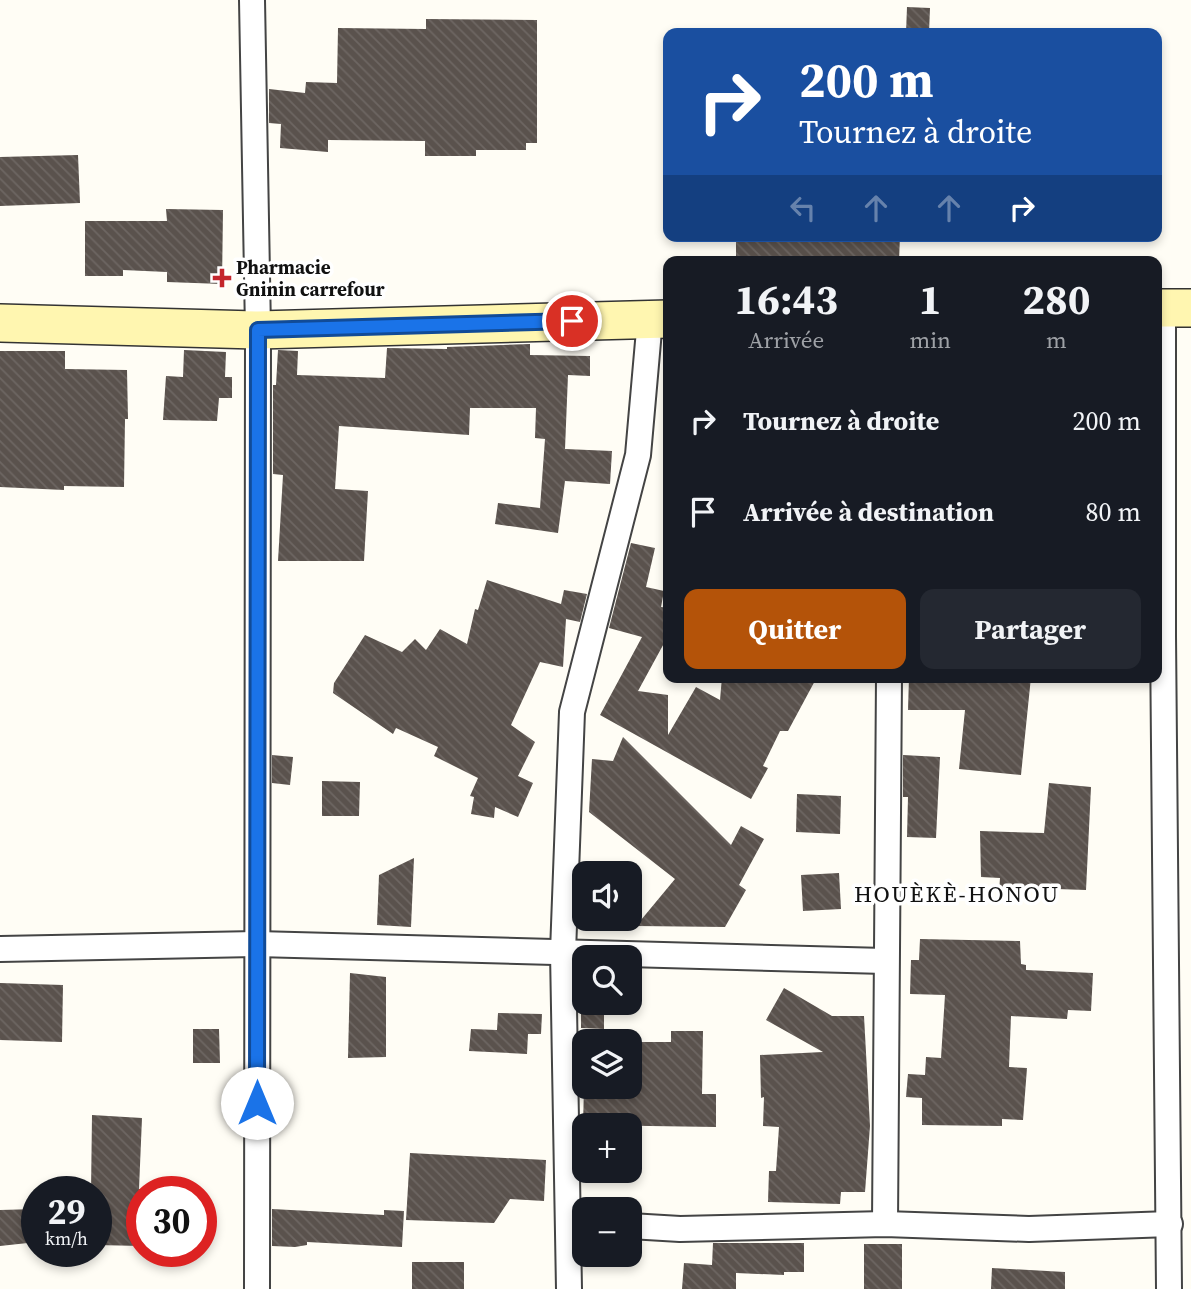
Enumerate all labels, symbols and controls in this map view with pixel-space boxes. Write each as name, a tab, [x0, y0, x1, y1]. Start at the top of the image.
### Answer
text: 200 m	[799, 46, 934, 113]
icon: right	[684, 56, 775, 147]
text: Tournez à droite	[799, 110, 1032, 154]
icon: left	[784, 189, 822, 227]
icon: ahead	[857, 189, 895, 227]
icon: ahead	[930, 189, 968, 227]
icon: right	[1003, 189, 1041, 227]
place label: Pharmacie Gninin carrefour	[236, 254, 385, 302]
marker: Pharmacie Gninin carrefour	[214, 270, 230, 286]
text: 16:43	[734, 270, 838, 328]
text: 1	[919, 270, 942, 328]
text: 280	[1022, 270, 1091, 328]
pin	[542, 291, 602, 351]
icon: arrive	[553, 302, 591, 340]
text: Arrivée	[748, 324, 824, 356]
text: min	[909, 324, 951, 356]
text: m	[1046, 324, 1067, 356]
icon: right	[684, 402, 722, 440]
text: Tournez à droite	[743, 403, 939, 439]
text: 200 m	[1073, 403, 1141, 439]
icon: arrive	[684, 493, 722, 531]
text: Arrivée à destination	[743, 494, 994, 530]
text: 80 m	[1086, 494, 1141, 530]
button: Quitter	[684, 589, 906, 669]
button: Partager	[920, 589, 1141, 669]
map controls	[572, 861, 642, 1267]
button: sound	[572, 861, 642, 931]
district label: HOUÈKÈ-HONOU	[854, 878, 1060, 910]
button: search	[572, 945, 642, 1015]
button: layers	[572, 1029, 642, 1099]
position arrow	[220, 1066, 294, 1140]
button: +	[572, 1113, 642, 1183]
speed limit sign: 30	[126, 1176, 217, 1267]
text: 29	[48, 1188, 85, 1236]
button: −	[572, 1197, 642, 1267]
text: km/h	[45, 1226, 88, 1251]

